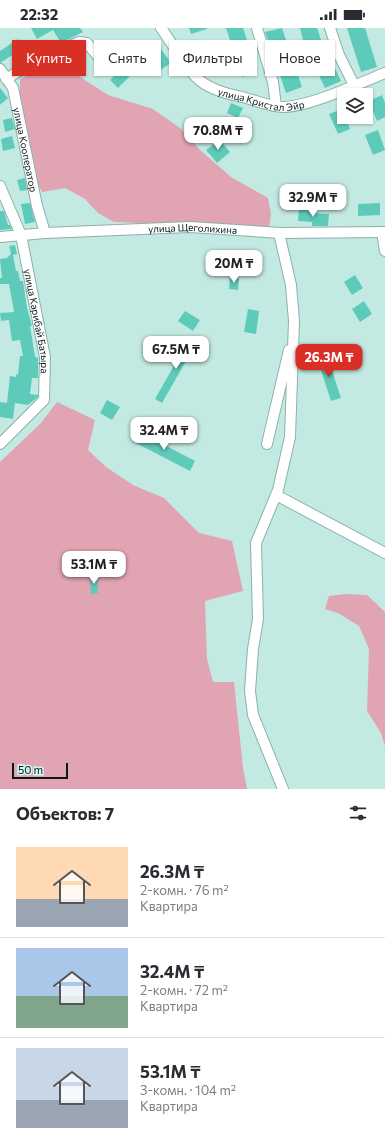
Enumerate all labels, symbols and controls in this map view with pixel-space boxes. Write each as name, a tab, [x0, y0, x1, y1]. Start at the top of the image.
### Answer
text: 22:32	[20, 5, 58, 23]
chip: Купить	[12, 40, 86, 76]
chip: Снять	[94, 40, 161, 76]
chip: Фильтры	[169, 40, 257, 76]
chip: Новое	[265, 40, 335, 76]
street label: улица Кристал Эйр	[216, 85, 306, 113]
map controls	[337, 88, 373, 124]
button: layers	[337, 88, 373, 124]
street label: улица Кооператор	[11, 106, 40, 193]
pin: 70.8M ₸	[181, 117, 255, 151]
text: 70.8M ₸	[193, 122, 243, 138]
pin: 32.9M ₸	[276, 184, 350, 218]
text: 32.9M ₸	[288, 189, 338, 205]
street label: улица Щеголихина	[148, 221, 238, 236]
pin: 20M ₸	[206, 250, 262, 284]
text: 20M ₸	[215, 255, 253, 271]
street label: улица Карибай Батыра	[22, 268, 51, 374]
pin: 67.5M ₸	[139, 336, 213, 370]
text: 67.5M ₸	[152, 341, 200, 357]
pin: 26.3M ₸	[292, 344, 366, 378]
text: 26.3M ₸	[304, 349, 354, 365]
pin: 32.4M ₸	[127, 417, 201, 451]
text: 32.4M ₸	[139, 422, 189, 438]
pin: 53.1M ₸	[57, 551, 131, 585]
text: 53.1M ₸	[71, 556, 117, 572]
scale bar	[12, 761, 68, 780]
text: 50 m	[18, 763, 43, 776]
icon: filters	[347, 802, 369, 824]
text: Объектов: 7	[16, 803, 114, 824]
text: 26.3M ₸	[140, 861, 204, 882]
icon: home	[48, 863, 96, 911]
text: 2-комн. · 76 m²	[140, 882, 229, 898]
text: Квартира	[140, 898, 198, 914]
text: 32.4M ₸	[140, 961, 204, 982]
icon: home	[48, 964, 96, 1012]
text: 2-комн. · 72 m²	[140, 982, 228, 998]
text: Квартира	[140, 998, 198, 1014]
text: 53.1M ₸	[140, 1061, 201, 1082]
icon: home	[48, 1064, 96, 1112]
text: 3-комн. · 104 m²	[140, 1082, 236, 1098]
text: Квартира	[140, 1098, 198, 1114]

